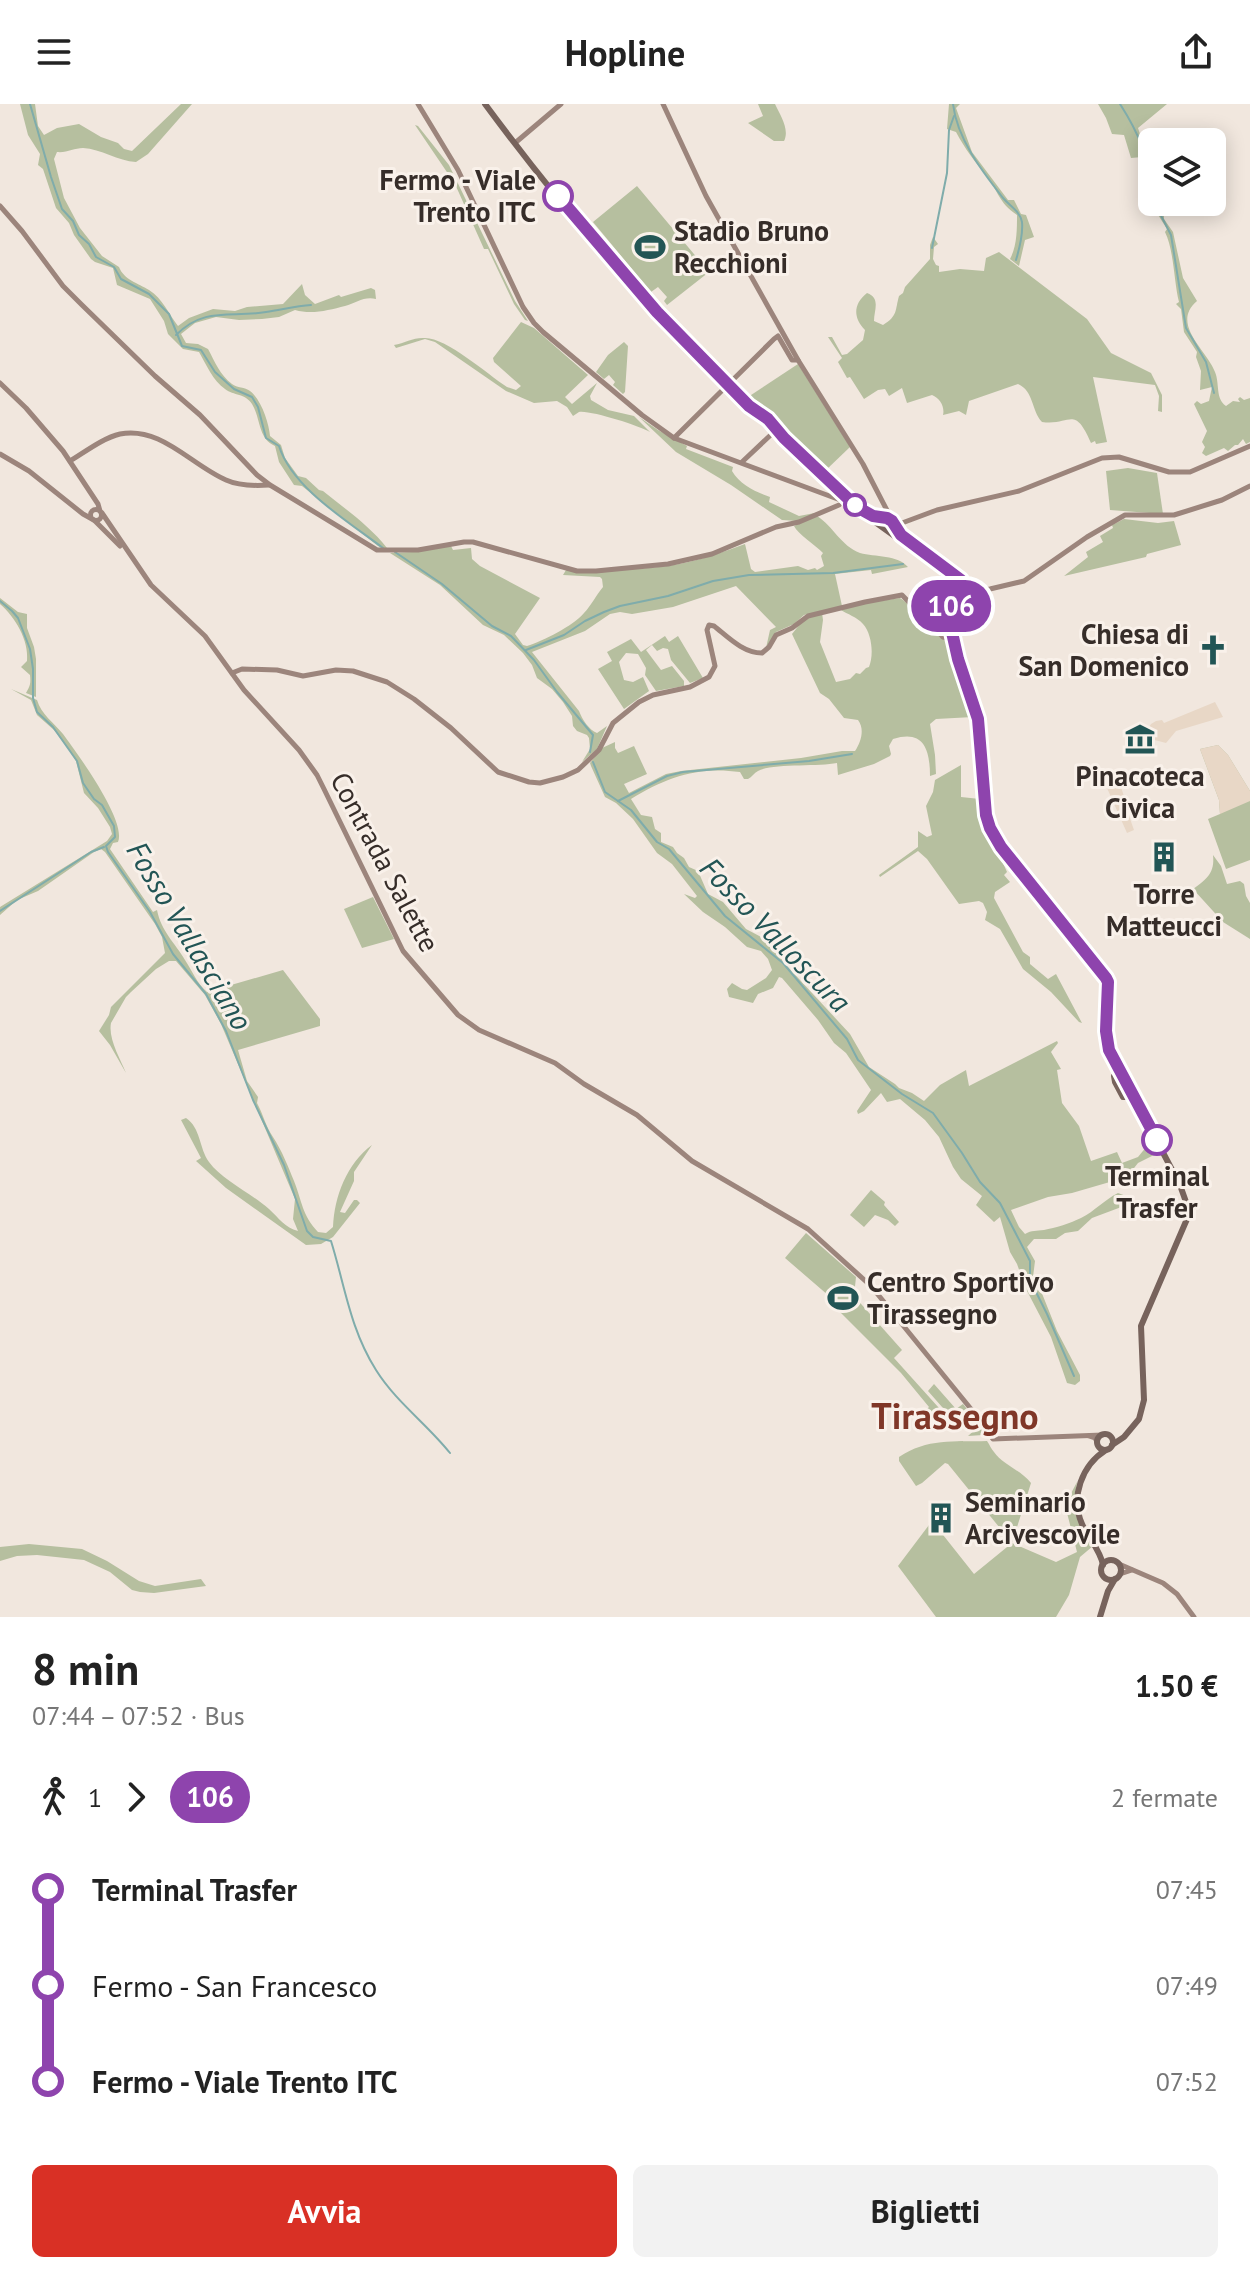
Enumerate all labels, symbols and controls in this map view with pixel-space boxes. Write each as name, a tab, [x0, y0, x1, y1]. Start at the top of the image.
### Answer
text: Hopline	[565, 29, 685, 76]
icon: menu	[32, 30, 76, 74]
icon: share	[1174, 30, 1218, 74]
map controls	[1138, 128, 1226, 216]
button: layers	[1138, 128, 1226, 216]
place label: Fermo - Viale Trento ITC	[379, 161, 536, 230]
marker: Fermo - Viale Trento ITC	[543, 181, 573, 211]
place label: Stadio Bruno Recchioni	[674, 212, 829, 281]
sports icon: Stadio Bruno Recchioni	[633, 230, 667, 264]
unlabelled marker	[844, 494, 866, 516]
line badge: 106	[905, 580, 997, 632]
text: 106	[927, 587, 975, 624]
place label: Chiesa di San Domenico	[1019, 615, 1189, 684]
church icon: Chiesa di San Domenico	[1196, 633, 1230, 667]
museum icon: Pinacoteca Civica	[1123, 722, 1157, 756]
place label: Pinacoteca Civica	[1075, 757, 1205, 826]
street label: Contrada Salette	[322, 765, 448, 958]
water label: Fosso Vallasciano	[119, 834, 262, 1037]
building icon: Torre Matteucci	[1147, 840, 1181, 874]
water label: Fosso Valloscura	[692, 848, 860, 1020]
place label: Torre Matteucci	[1106, 875, 1222, 944]
marker: Terminal Trasfer	[1142, 1125, 1172, 1155]
place label: Terminal Trasfer	[1105, 1157, 1210, 1226]
place label: Centro Sportivo Tirassegno	[867, 1263, 1054, 1332]
sports icon: Centro Sportivo Tirassegno	[826, 1281, 860, 1315]
district label: Tirassegno	[871, 1392, 1039, 1439]
place label: Seminario Arcivescovile	[965, 1483, 1120, 1552]
building icon: Seminario Arcivescovile	[924, 1501, 958, 1535]
text: 8 min	[32, 1640, 139, 1697]
text: 1.50 €	[1135, 1666, 1218, 1705]
text: 07:44 – 07:52 · Bus	[32, 1699, 245, 1732]
icon: walk	[32, 1775, 76, 1819]
icon: forward	[114, 1775, 158, 1819]
text: 106	[186, 1778, 234, 1815]
text: 1	[88, 1781, 102, 1814]
text: 2 fermate	[1111, 1781, 1218, 1814]
text: Terminal Trasfer	[92, 1870, 297, 1909]
text: 07:45	[1156, 1873, 1218, 1906]
text: Fermo - San Francesco	[92, 1966, 377, 2005]
text: 07:49	[1156, 1969, 1218, 2002]
text: Fermo - Viale Trento ITC	[92, 2062, 397, 2101]
text: 07:52	[1156, 2065, 1218, 2098]
button: Avvia	[32, 2165, 617, 2257]
button: Biglietti	[633, 2165, 1218, 2257]

